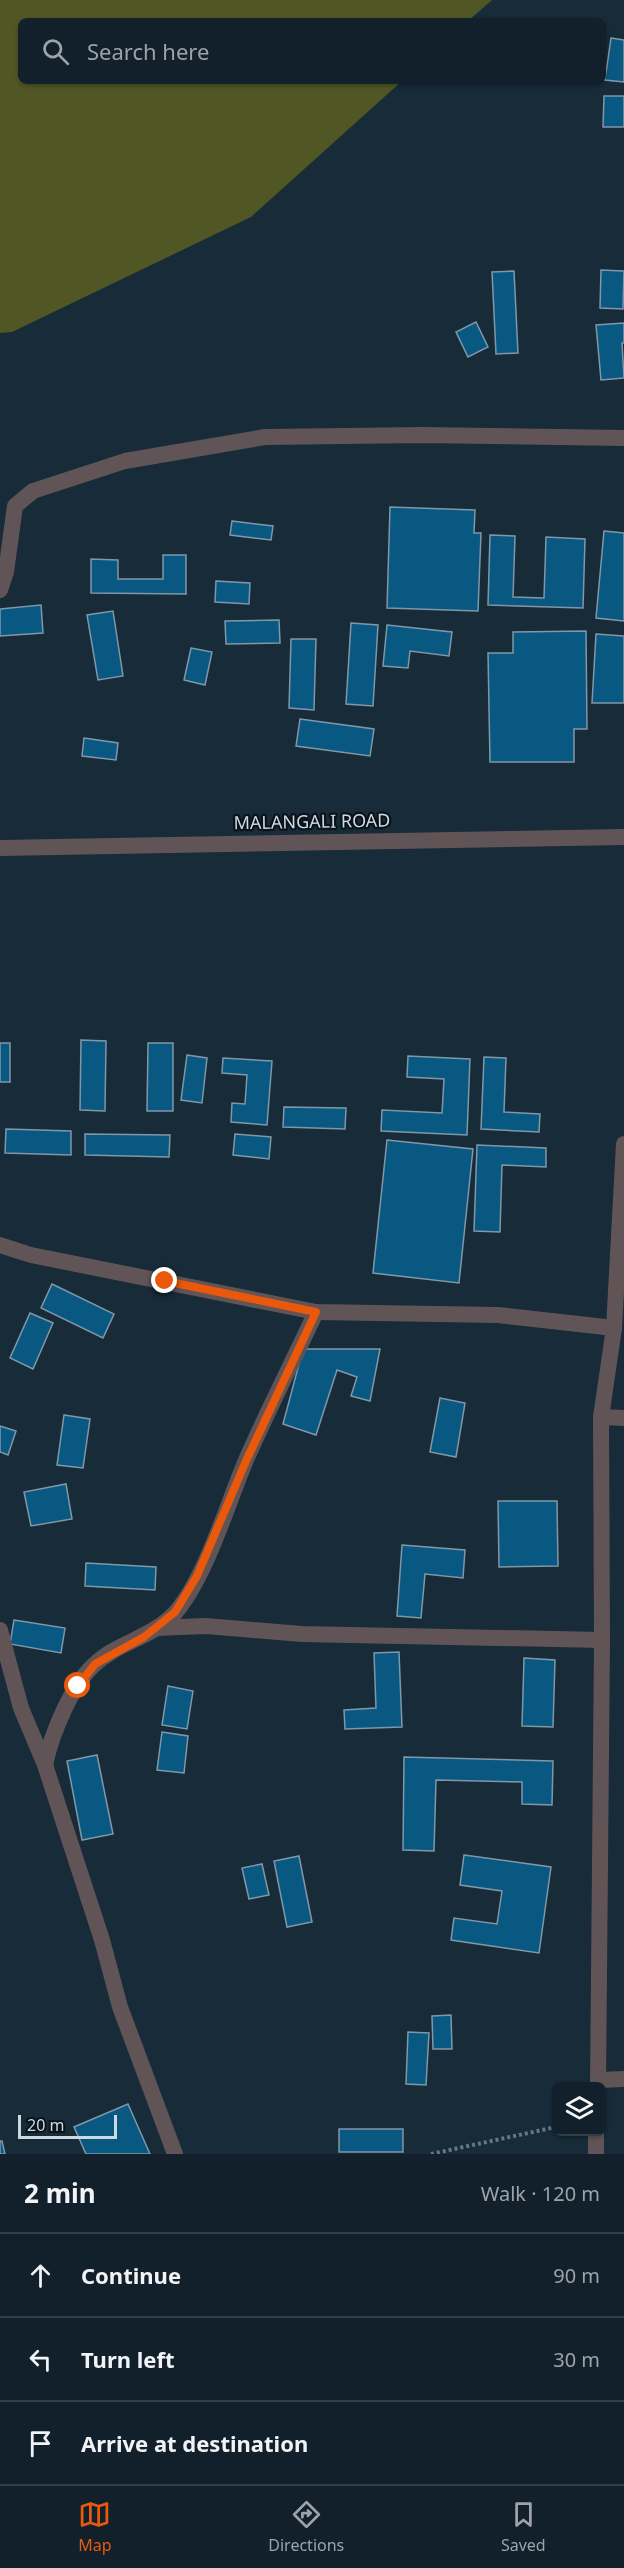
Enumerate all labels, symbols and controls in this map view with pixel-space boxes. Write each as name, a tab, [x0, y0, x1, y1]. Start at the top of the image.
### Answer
search box	[18, 18, 606, 84]
icon: search	[39, 35, 72, 68]
text: Search here	[87, 36, 209, 66]
street label: MALANGALI ROAD	[233, 808, 391, 834]
route end	[151, 1267, 177, 1293]
route start	[64, 1672, 90, 1698]
map controls	[552, 2082, 606, 2136]
button: layers	[552, 2082, 606, 2136]
scale bar	[18, 2112, 117, 2140]
text: 20 m	[27, 2114, 64, 2136]
text: 2 min	[24, 2175, 96, 2211]
text: Walk · 120 m	[481, 2180, 600, 2207]
icon: ahead	[24, 2259, 57, 2292]
text: Continue	[81, 2260, 181, 2290]
text: 90 m	[553, 2262, 600, 2289]
icon: left	[24, 2343, 57, 2376]
text: Turn left	[81, 2344, 175, 2374]
text: 30 m	[553, 2346, 600, 2373]
icon: arrive	[24, 2427, 57, 2460]
text: Arrive at destination	[81, 2428, 308, 2458]
tab: Map	[78, 2498, 112, 2556]
tab: Directions	[268, 2498, 344, 2556]
tab: Saved	[501, 2498, 546, 2556]

